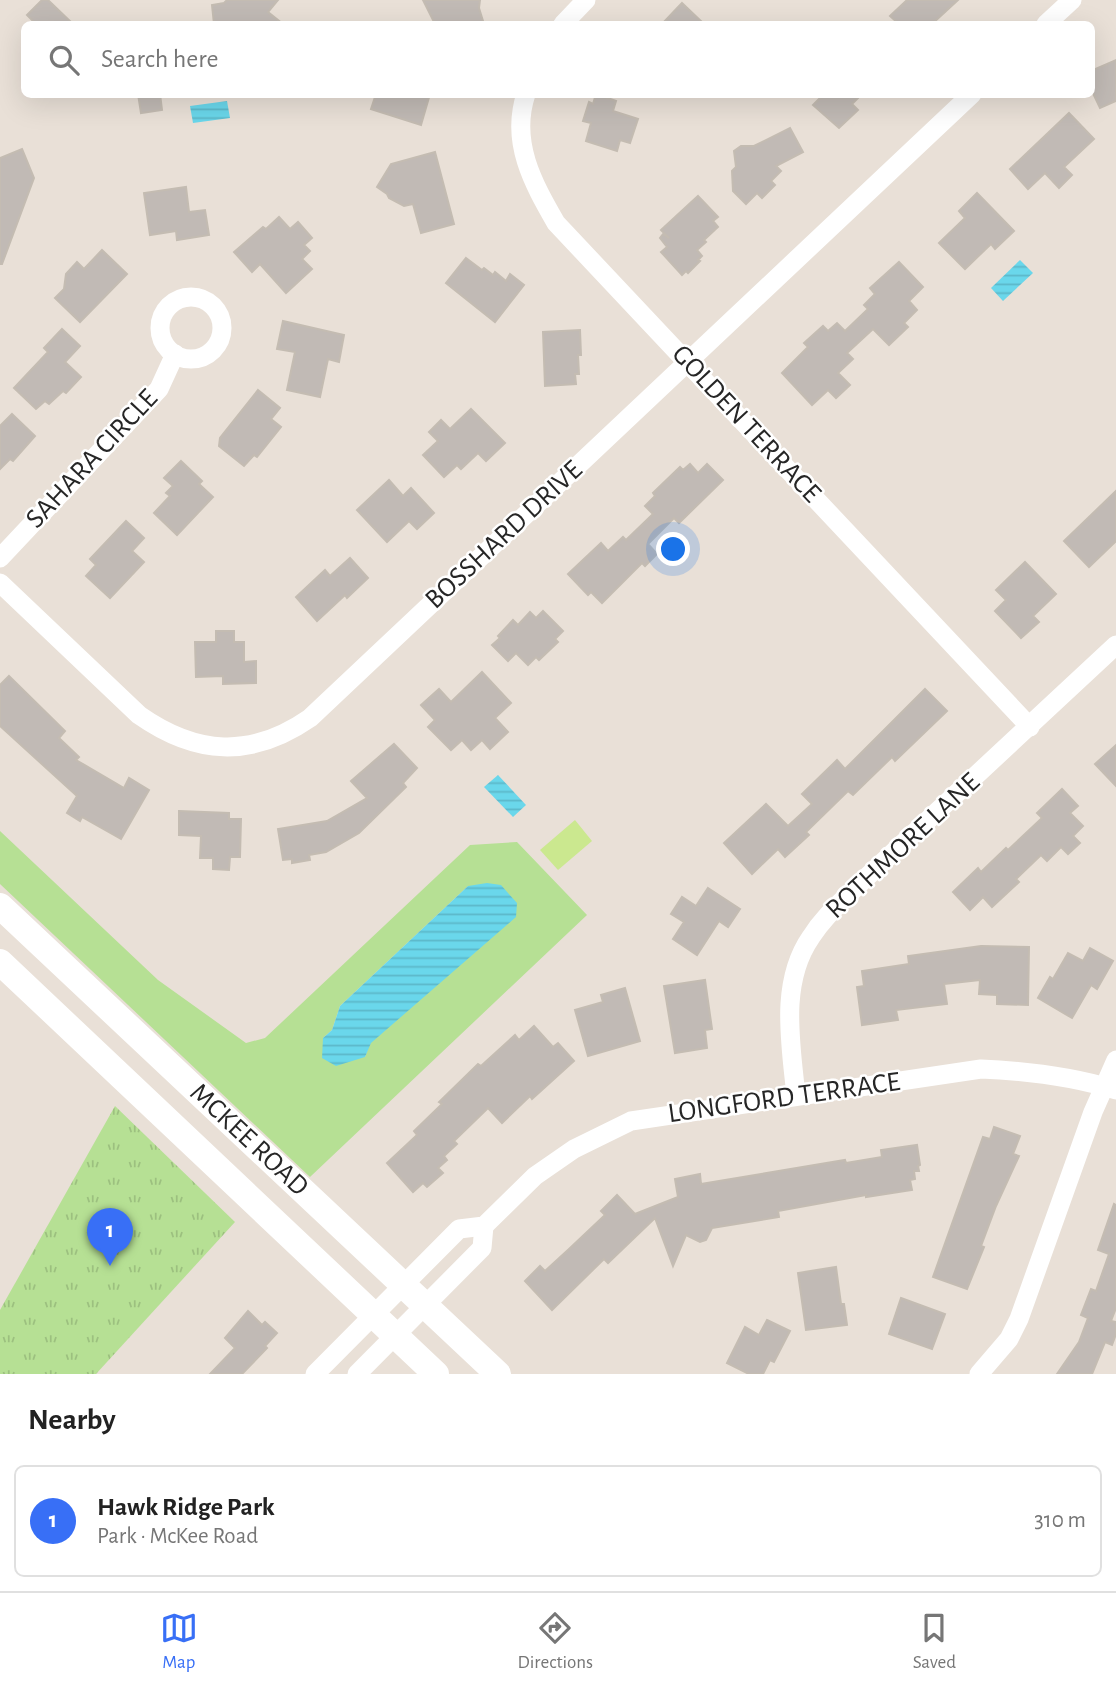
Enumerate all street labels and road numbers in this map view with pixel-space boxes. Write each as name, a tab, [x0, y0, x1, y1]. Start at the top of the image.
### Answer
street label: GOLDEN TERRACE	[666, 340, 826, 508]
street label: SAHARA CIRCLE	[21, 384, 163, 534]
street label: BOSSHARD DRIVE	[420, 456, 588, 614]
street label: ROTHMORE LANE	[821, 768, 985, 924]
street label: LONGFORD TERRACE	[666, 1068, 902, 1128]
street label: MCKEE ROAD	[184, 1078, 314, 1202]

